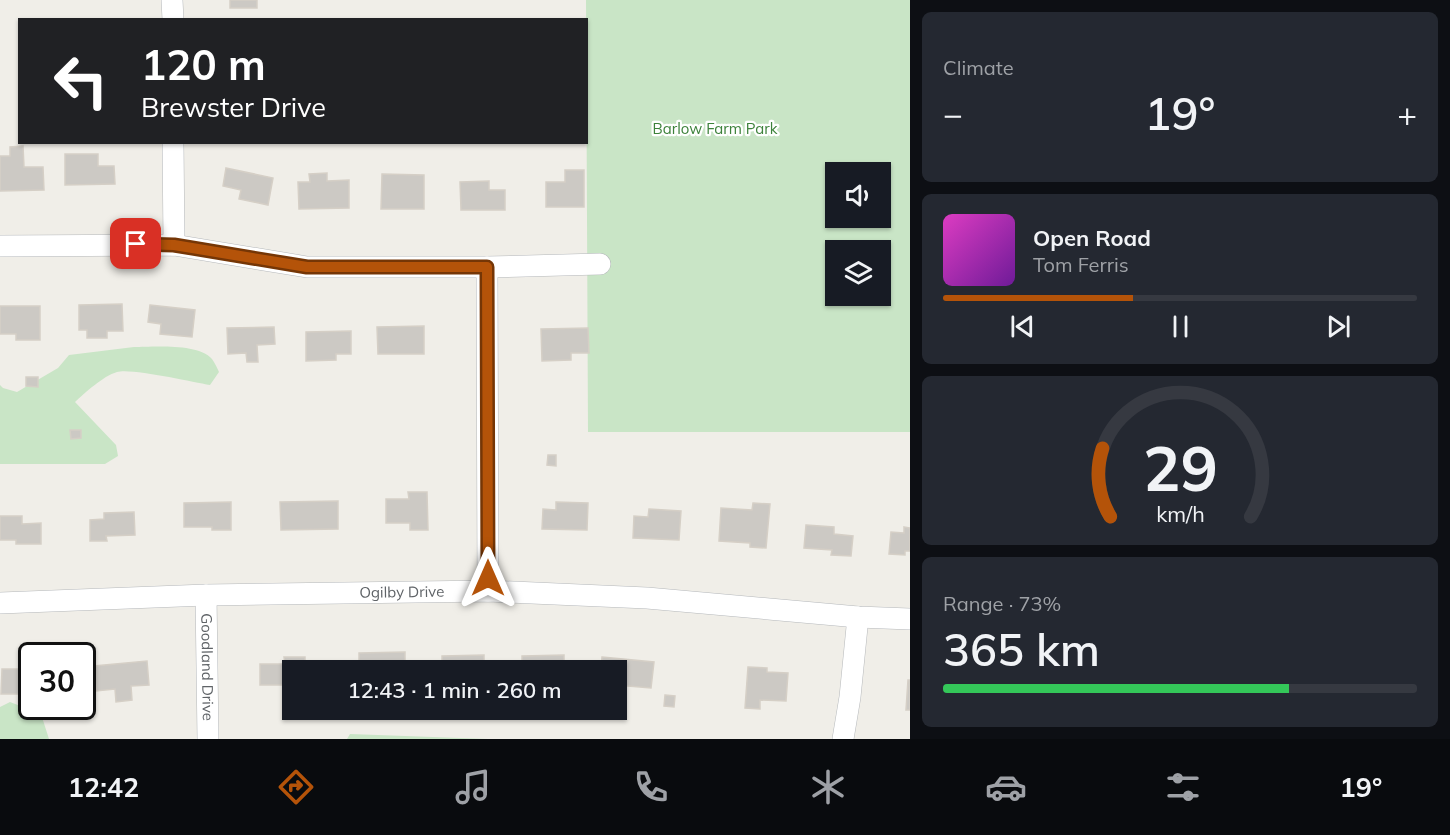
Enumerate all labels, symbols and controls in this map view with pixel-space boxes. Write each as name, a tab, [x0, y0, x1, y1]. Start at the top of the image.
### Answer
text: 120 m	[141, 38, 266, 91]
icon: left	[42, 42, 120, 120]
text: Climate	[943, 55, 1014, 80]
text: 19°	[1145, 85, 1215, 141]
text: Brewster Drive	[141, 90, 326, 124]
text: −	[943, 93, 963, 134]
text: +	[1397, 93, 1417, 134]
park label: Barlow Farm Park	[653, 119, 778, 138]
map controls	[825, 162, 891, 306]
button: sound	[825, 162, 891, 228]
pin	[110, 218, 161, 269]
text: Open Road	[1033, 224, 1151, 252]
icon: arrive	[119, 227, 152, 260]
button: layers	[825, 240, 891, 306]
text: Tom Ferris	[1033, 252, 1129, 277]
icon: previous	[1006, 310, 1039, 343]
icon: pause	[1164, 310, 1197, 343]
icon: next	[1322, 310, 1355, 343]
text: 29	[1143, 429, 1217, 508]
text: km/h	[1156, 501, 1204, 528]
position arrow	[456, 546, 520, 610]
street label: Ogilby Drive	[359, 582, 444, 602]
text: Range · 73%	[943, 591, 1061, 616]
street label: Goodland Drive	[197, 613, 218, 721]
text: 365 km	[943, 621, 1100, 677]
speed limit sign: 30	[18, 642, 96, 720]
text: 12:43 · 1 min · 260 m	[347, 676, 562, 704]
icon: directions	[275, 766, 317, 808]
icon: music	[452, 766, 494, 808]
icon: phone	[630, 766, 672, 808]
icon: climate	[807, 766, 849, 808]
icon: car	[985, 766, 1027, 808]
icon: filters	[1162, 766, 1204, 808]
text: 12:42	[68, 770, 139, 804]
text: 19°	[1340, 770, 1382, 804]

